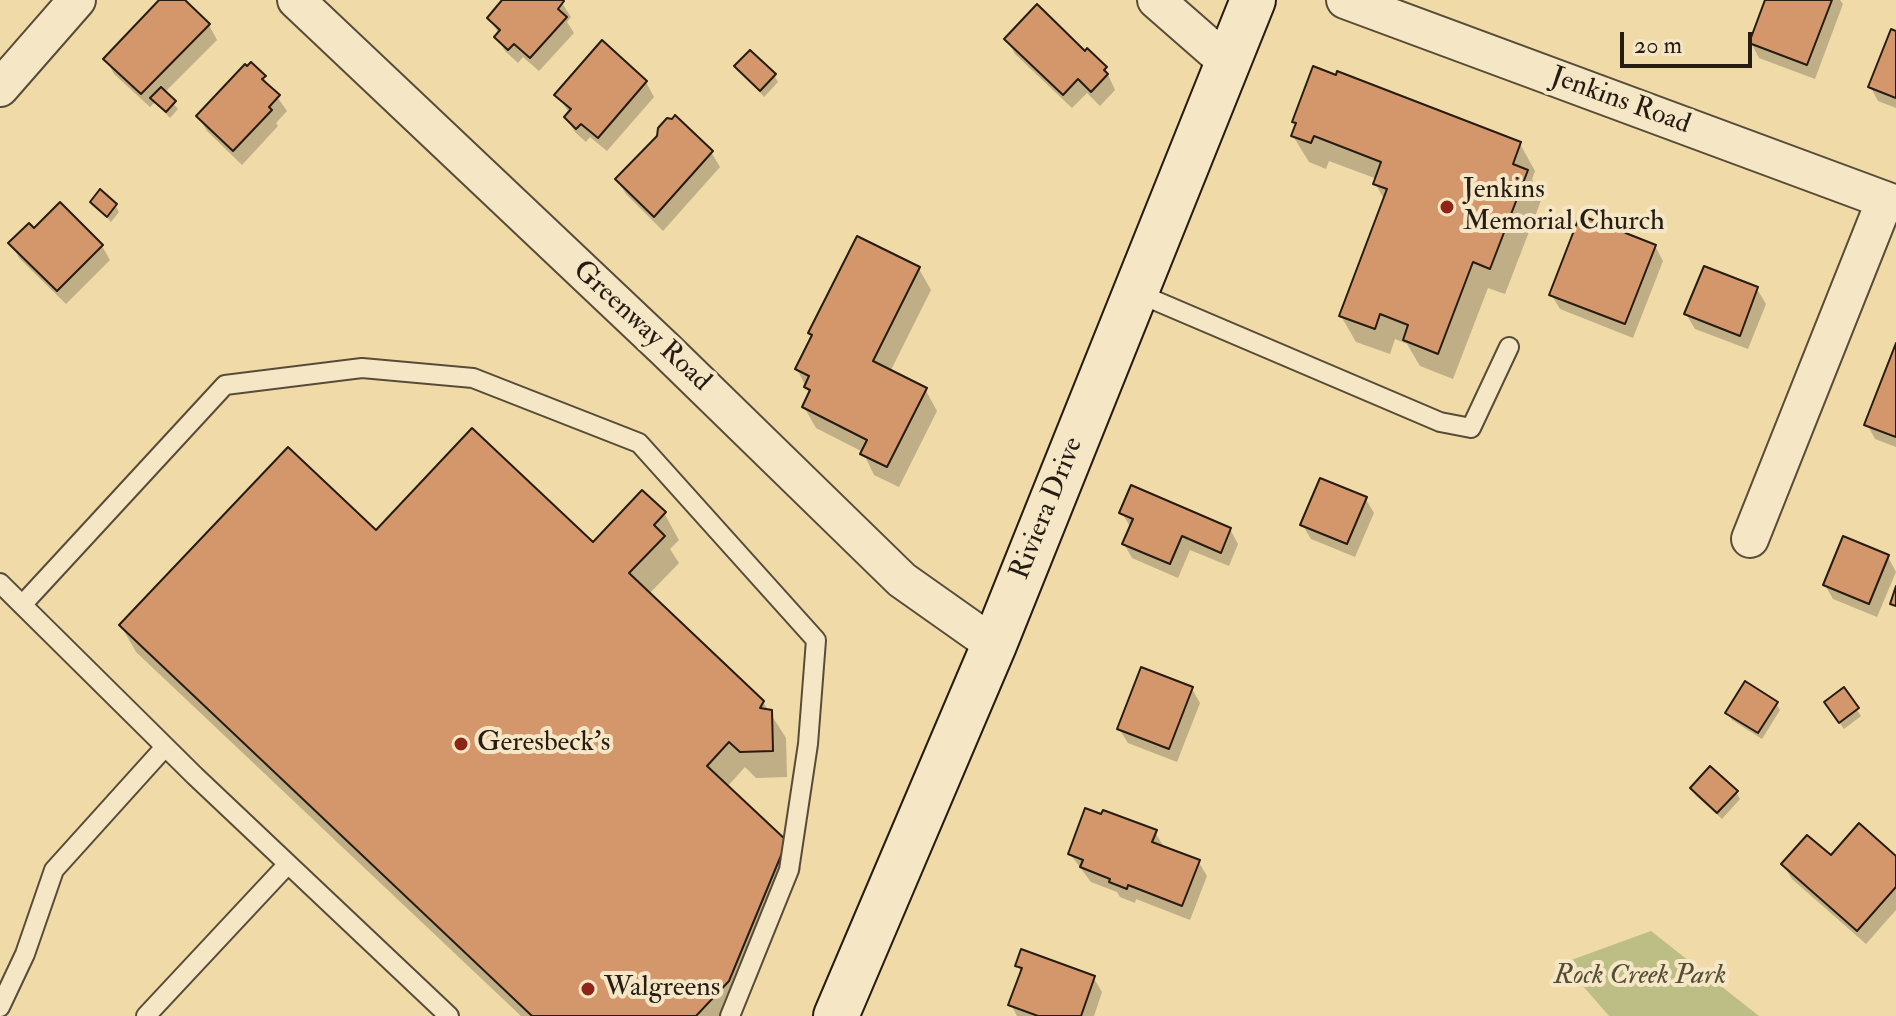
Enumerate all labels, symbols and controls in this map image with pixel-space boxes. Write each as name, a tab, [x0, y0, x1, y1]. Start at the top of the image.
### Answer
scale bar	[1624, 16, 1756, 66]
text: 20 m	[1634, 30, 1682, 61]
street label: Jenkins Road	[1546, 61, 1694, 143]
place label: Jenkins Memorial Church	[1463, 174, 1665, 240]
marker: Jenkins Memorial Church	[1438, 198, 1456, 216]
street label: Greenway Road	[565, 255, 717, 399]
street label: Riviera Drive	[1004, 433, 1092, 585]
place label: Geresbeck's	[477, 727, 610, 761]
marker: Geresbeck's	[452, 735, 470, 753]
park label: Rock Creek Park	[1554, 960, 1726, 994]
place label: Walgreens	[604, 972, 720, 1006]
marker: Walgreens	[579, 980, 597, 998]

